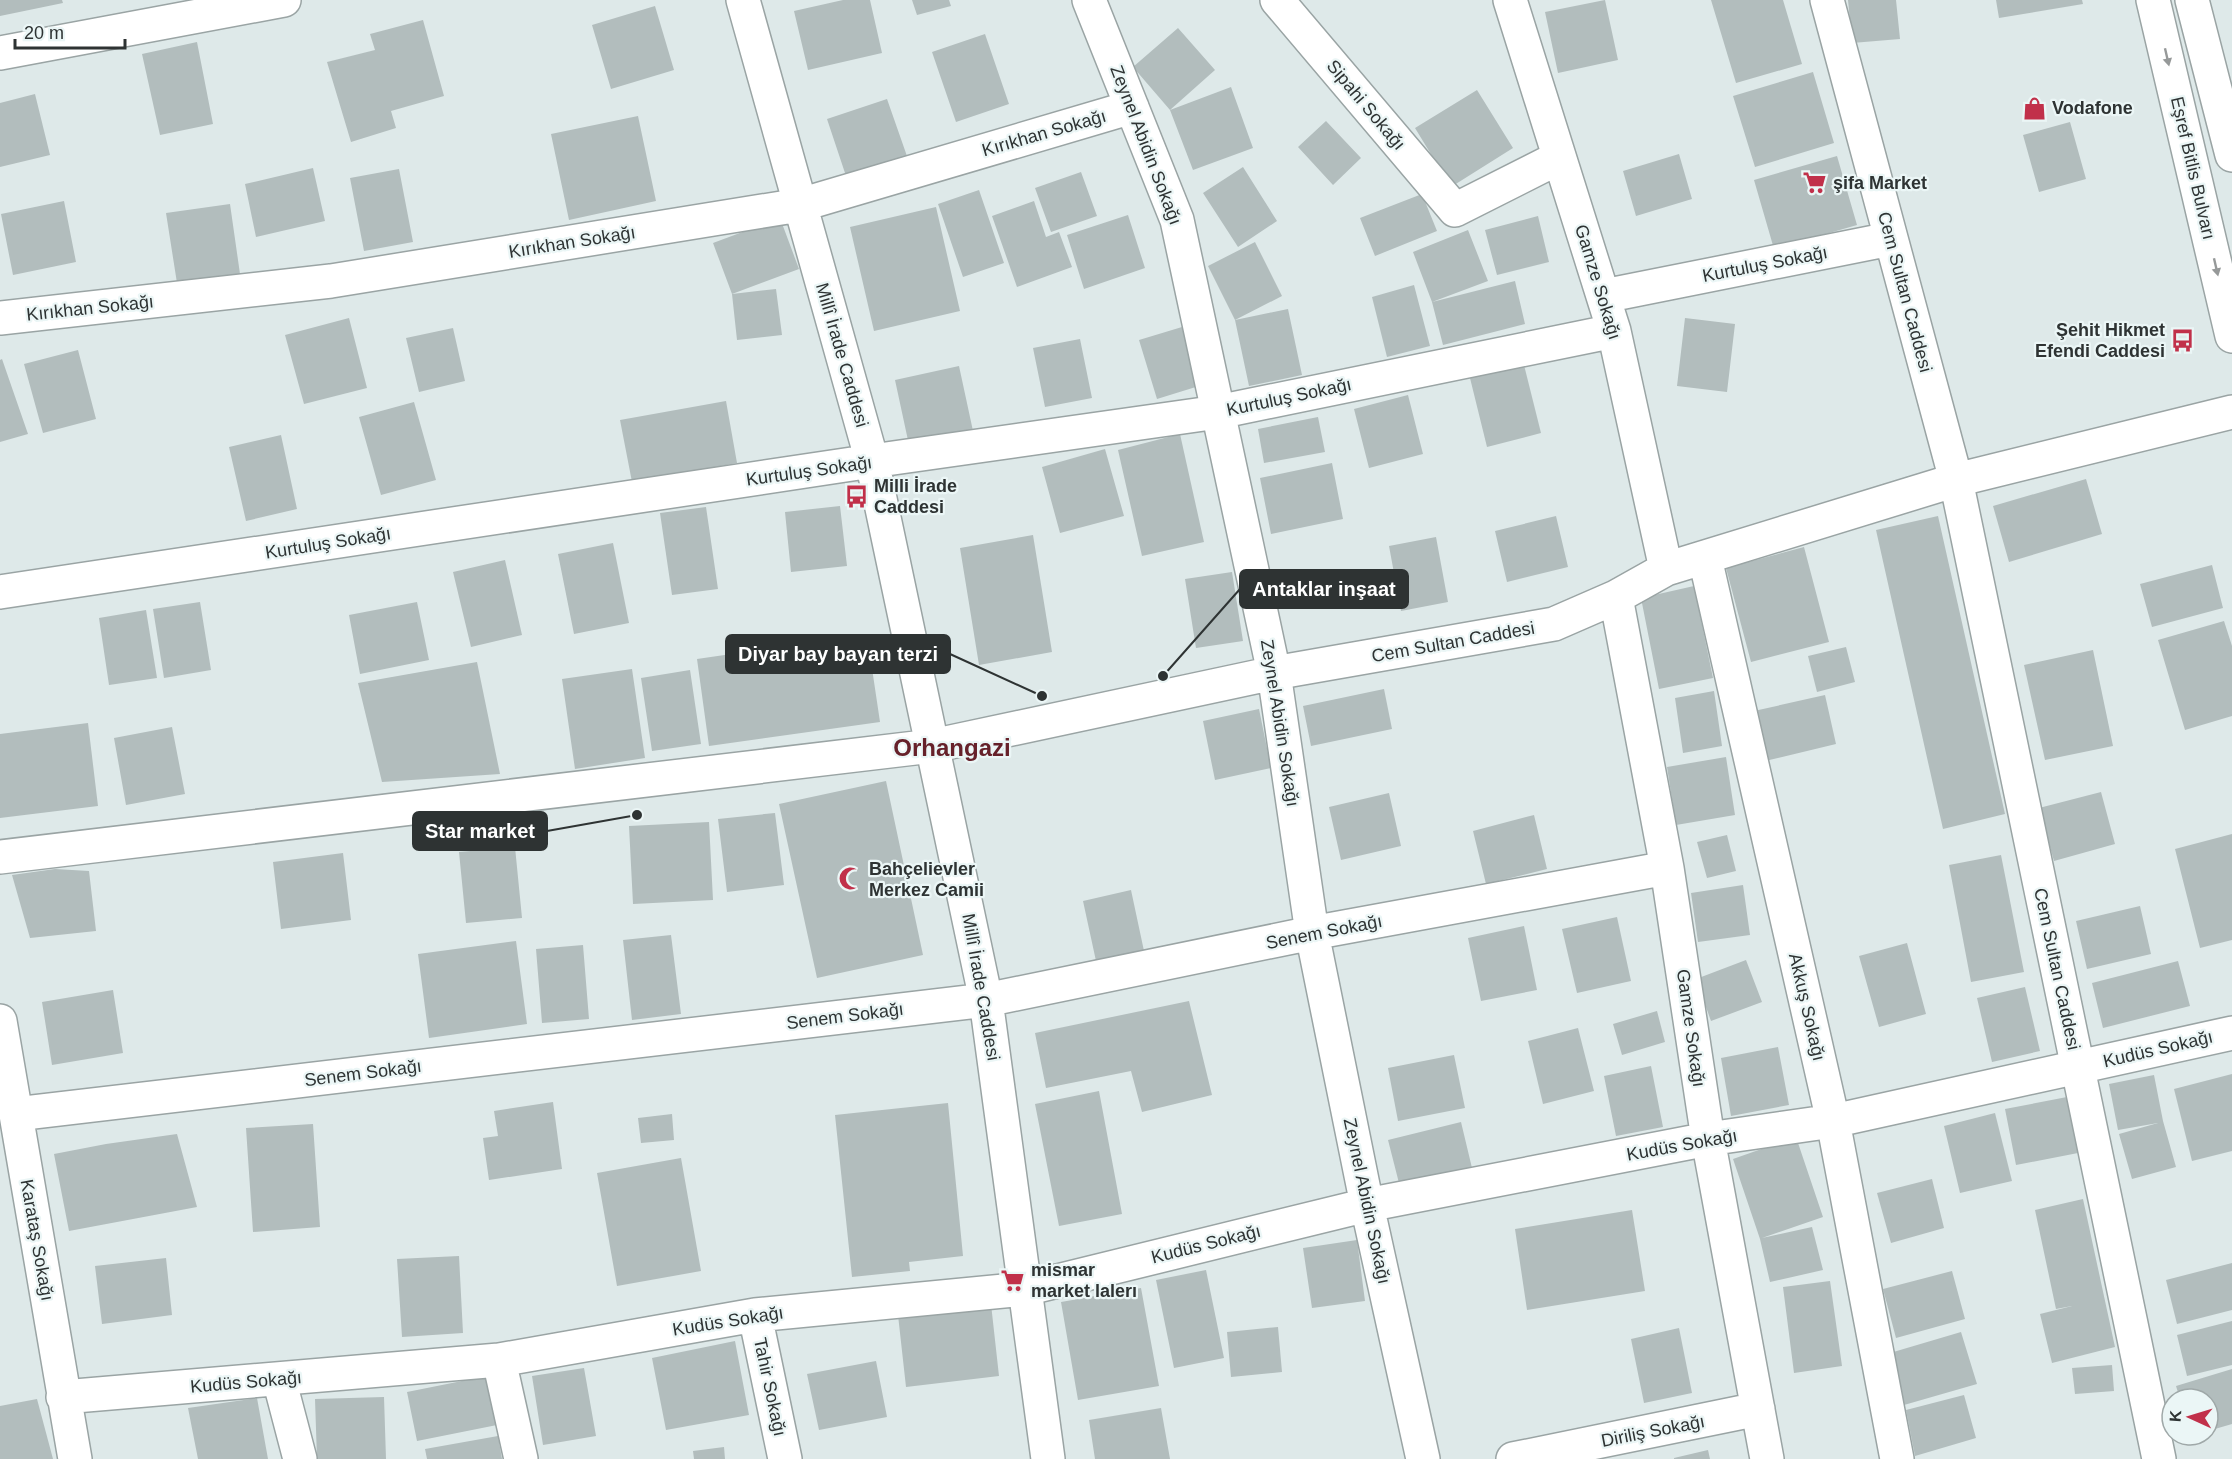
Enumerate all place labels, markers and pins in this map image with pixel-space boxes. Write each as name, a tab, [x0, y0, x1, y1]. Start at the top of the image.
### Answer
shop icon: Vodafone	[2021, 95, 2047, 121]
place label: Vodafone	[2052, 98, 2133, 118]
supermarket icon: şifa Market	[1802, 170, 1828, 196]
place label: şifa Market	[1833, 173, 1927, 193]
place label: Şehit Hikmet Efendi Caddesi	[2035, 320, 2165, 361]
bus stop icon: Şehit Hikmet Efendi Caddesi	[2170, 327, 2196, 353]
place label: Milli İrade Caddesi	[874, 476, 957, 517]
bus stop icon: Milli İrade Caddesi	[843, 483, 869, 509]
callout: Antaklar inşaat	[1240, 570, 1408, 608]
callout: Diyar bay bayan terzi	[726, 635, 950, 673]
callout: Star market	[413, 812, 547, 850]
place label: Bahçelievler Merkez Camii	[869, 859, 984, 900]
mosque icon: Bahçelievler Merkez Camii	[838, 866, 864, 892]
place label: mismar market lalerı	[1031, 1260, 1137, 1301]
supermarket icon: mismar market lalerı	[1000, 1267, 1026, 1293]

